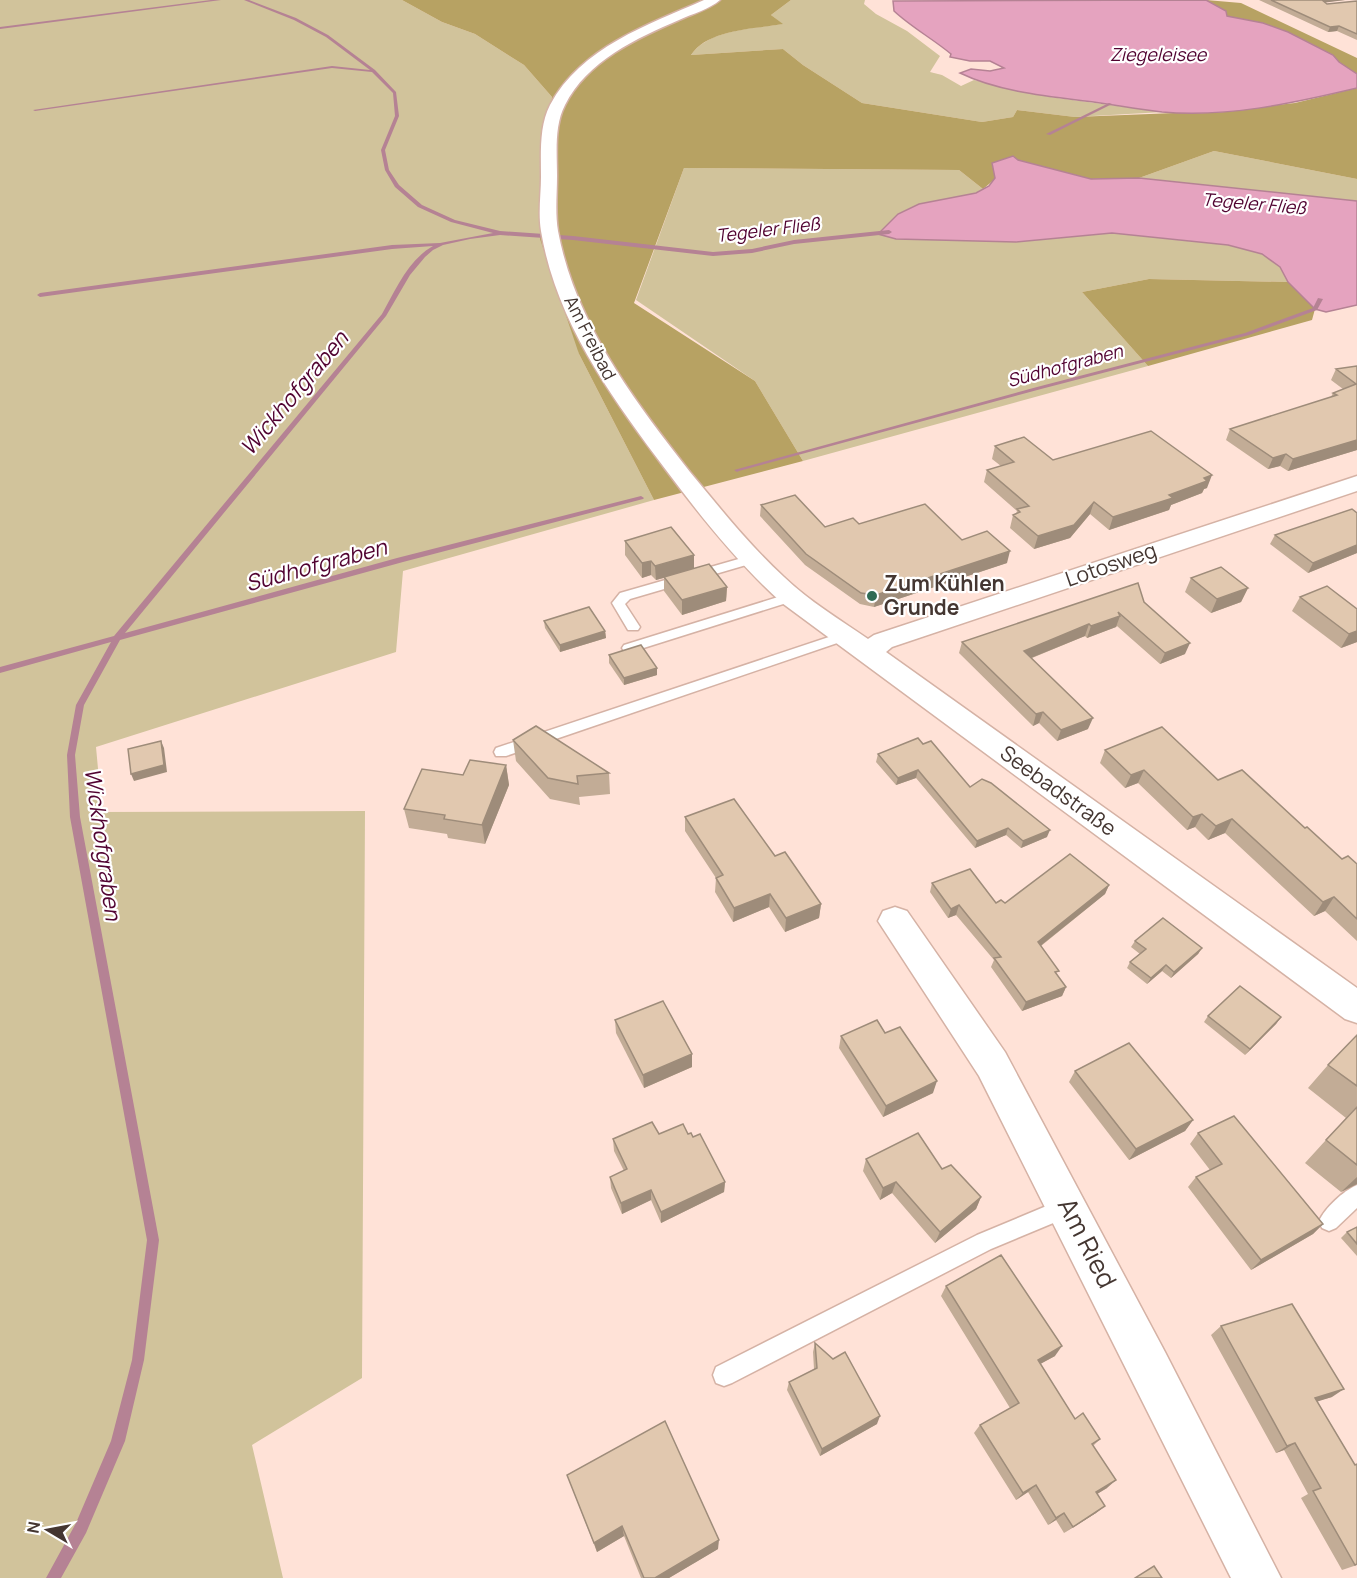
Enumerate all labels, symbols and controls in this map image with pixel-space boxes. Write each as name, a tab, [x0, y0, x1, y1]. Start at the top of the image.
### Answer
water label: Ziegeleisee	[1110, 42, 1208, 66]
water label: Tegeler Fließ	[1201, 186, 1308, 220]
water label: Tegeler Fließ	[715, 211, 822, 247]
street label: Am Freibad	[559, 291, 622, 384]
water label: Wickhofgraben	[233, 324, 355, 461]
water label: Südhofgraben	[1004, 338, 1126, 392]
water label: Südhofgraben	[242, 532, 391, 598]
street label: Lotosweg	[1061, 535, 1160, 593]
place label: Zum Kühlen Grunde	[884, 569, 1005, 621]
marker: Zum Kühlen Grunde	[865, 589, 879, 603]
street label: Seebadstraße	[995, 739, 1122, 842]
water label: Wickhofgraben	[77, 766, 129, 923]
street label: Am Ried	[1050, 1191, 1126, 1294]
north arrow	[18, 1500, 78, 1560]
text: N	[21, 1520, 45, 1535]

